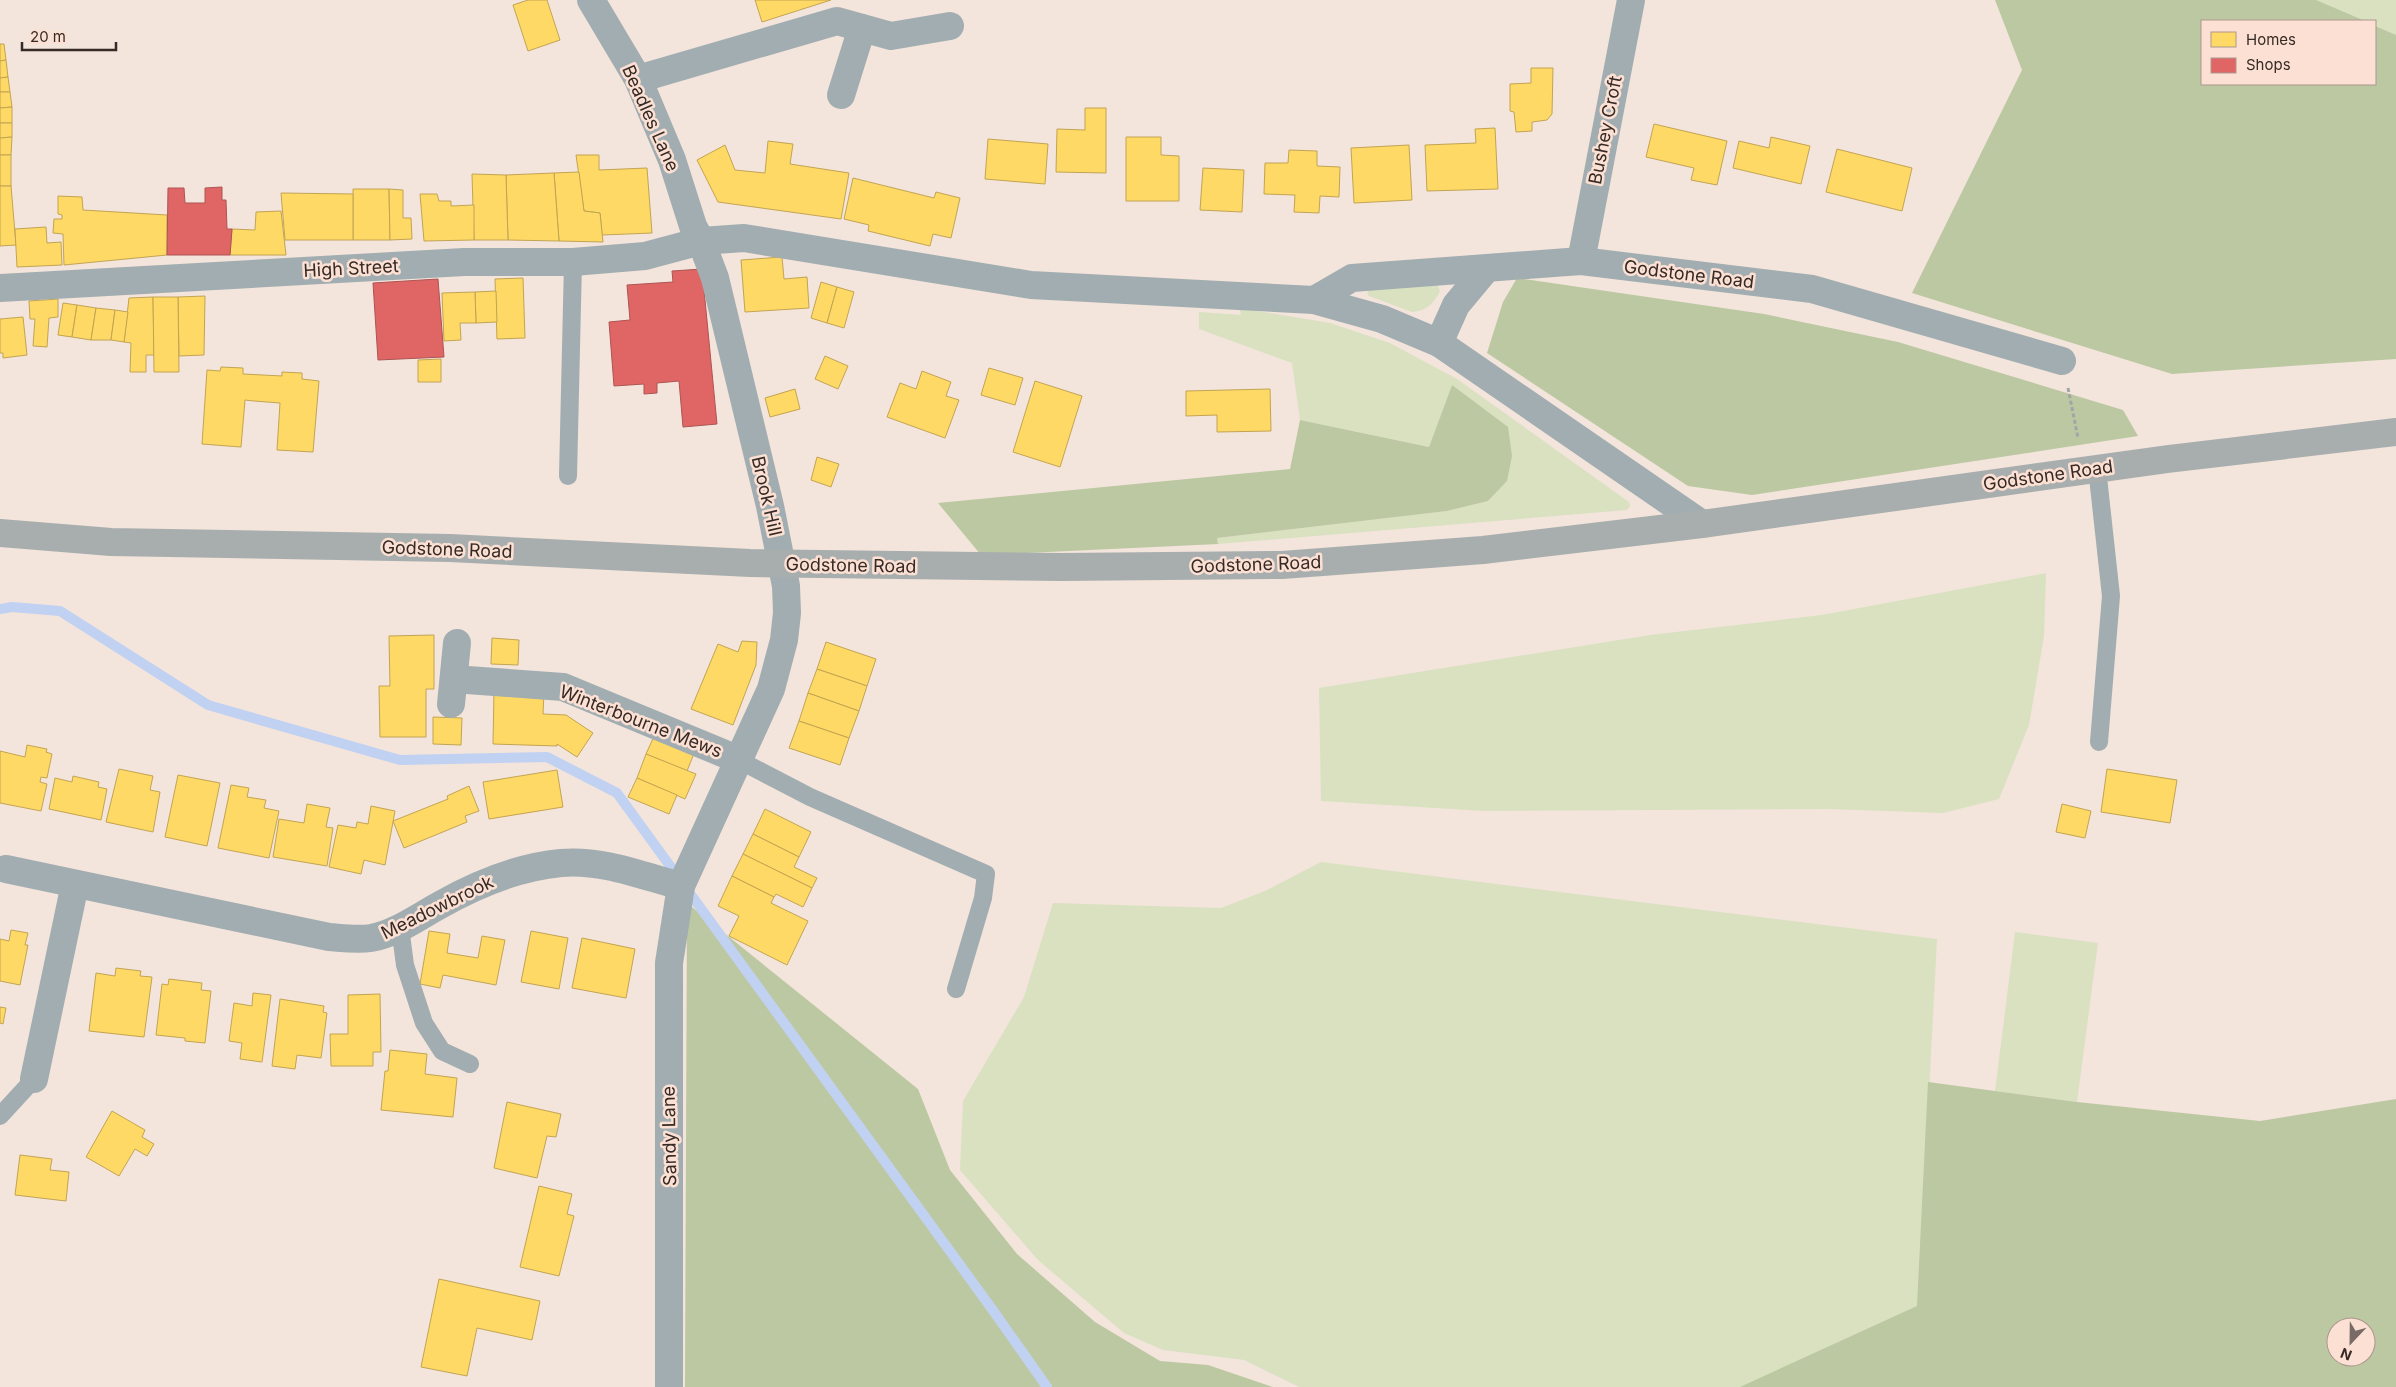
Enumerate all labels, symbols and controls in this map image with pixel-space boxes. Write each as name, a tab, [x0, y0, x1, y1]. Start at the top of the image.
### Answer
scale bar	[22, 20, 116, 52]
legend	[2201, 20, 2376, 85]
text: 20 m	[30, 27, 66, 46]
text: Homes	[2246, 30, 2296, 49]
text: Shops	[2246, 55, 2291, 74]
street label: Beadles Lane	[618, 61, 684, 175]
street label: Bushey Croft	[1584, 74, 1626, 186]
street label: High Street	[303, 255, 399, 281]
street label: Godstone Road	[1623, 256, 1755, 292]
street label: Brook Hill	[748, 454, 786, 538]
street label: Godstone Road	[1982, 455, 2114, 495]
street label: Godstone Road	[381, 536, 513, 562]
street label: Godstone Road	[1190, 551, 1322, 577]
street label: Godstone Road	[785, 553, 917, 577]
street label: Winterbourne Mews	[557, 680, 725, 762]
street label: Meadowbrook	[377, 871, 497, 943]
street label: Sandy Lane	[658, 1086, 680, 1186]
north arrow	[2326, 1317, 2376, 1367]
text: N	[2338, 1345, 2354, 1364]

